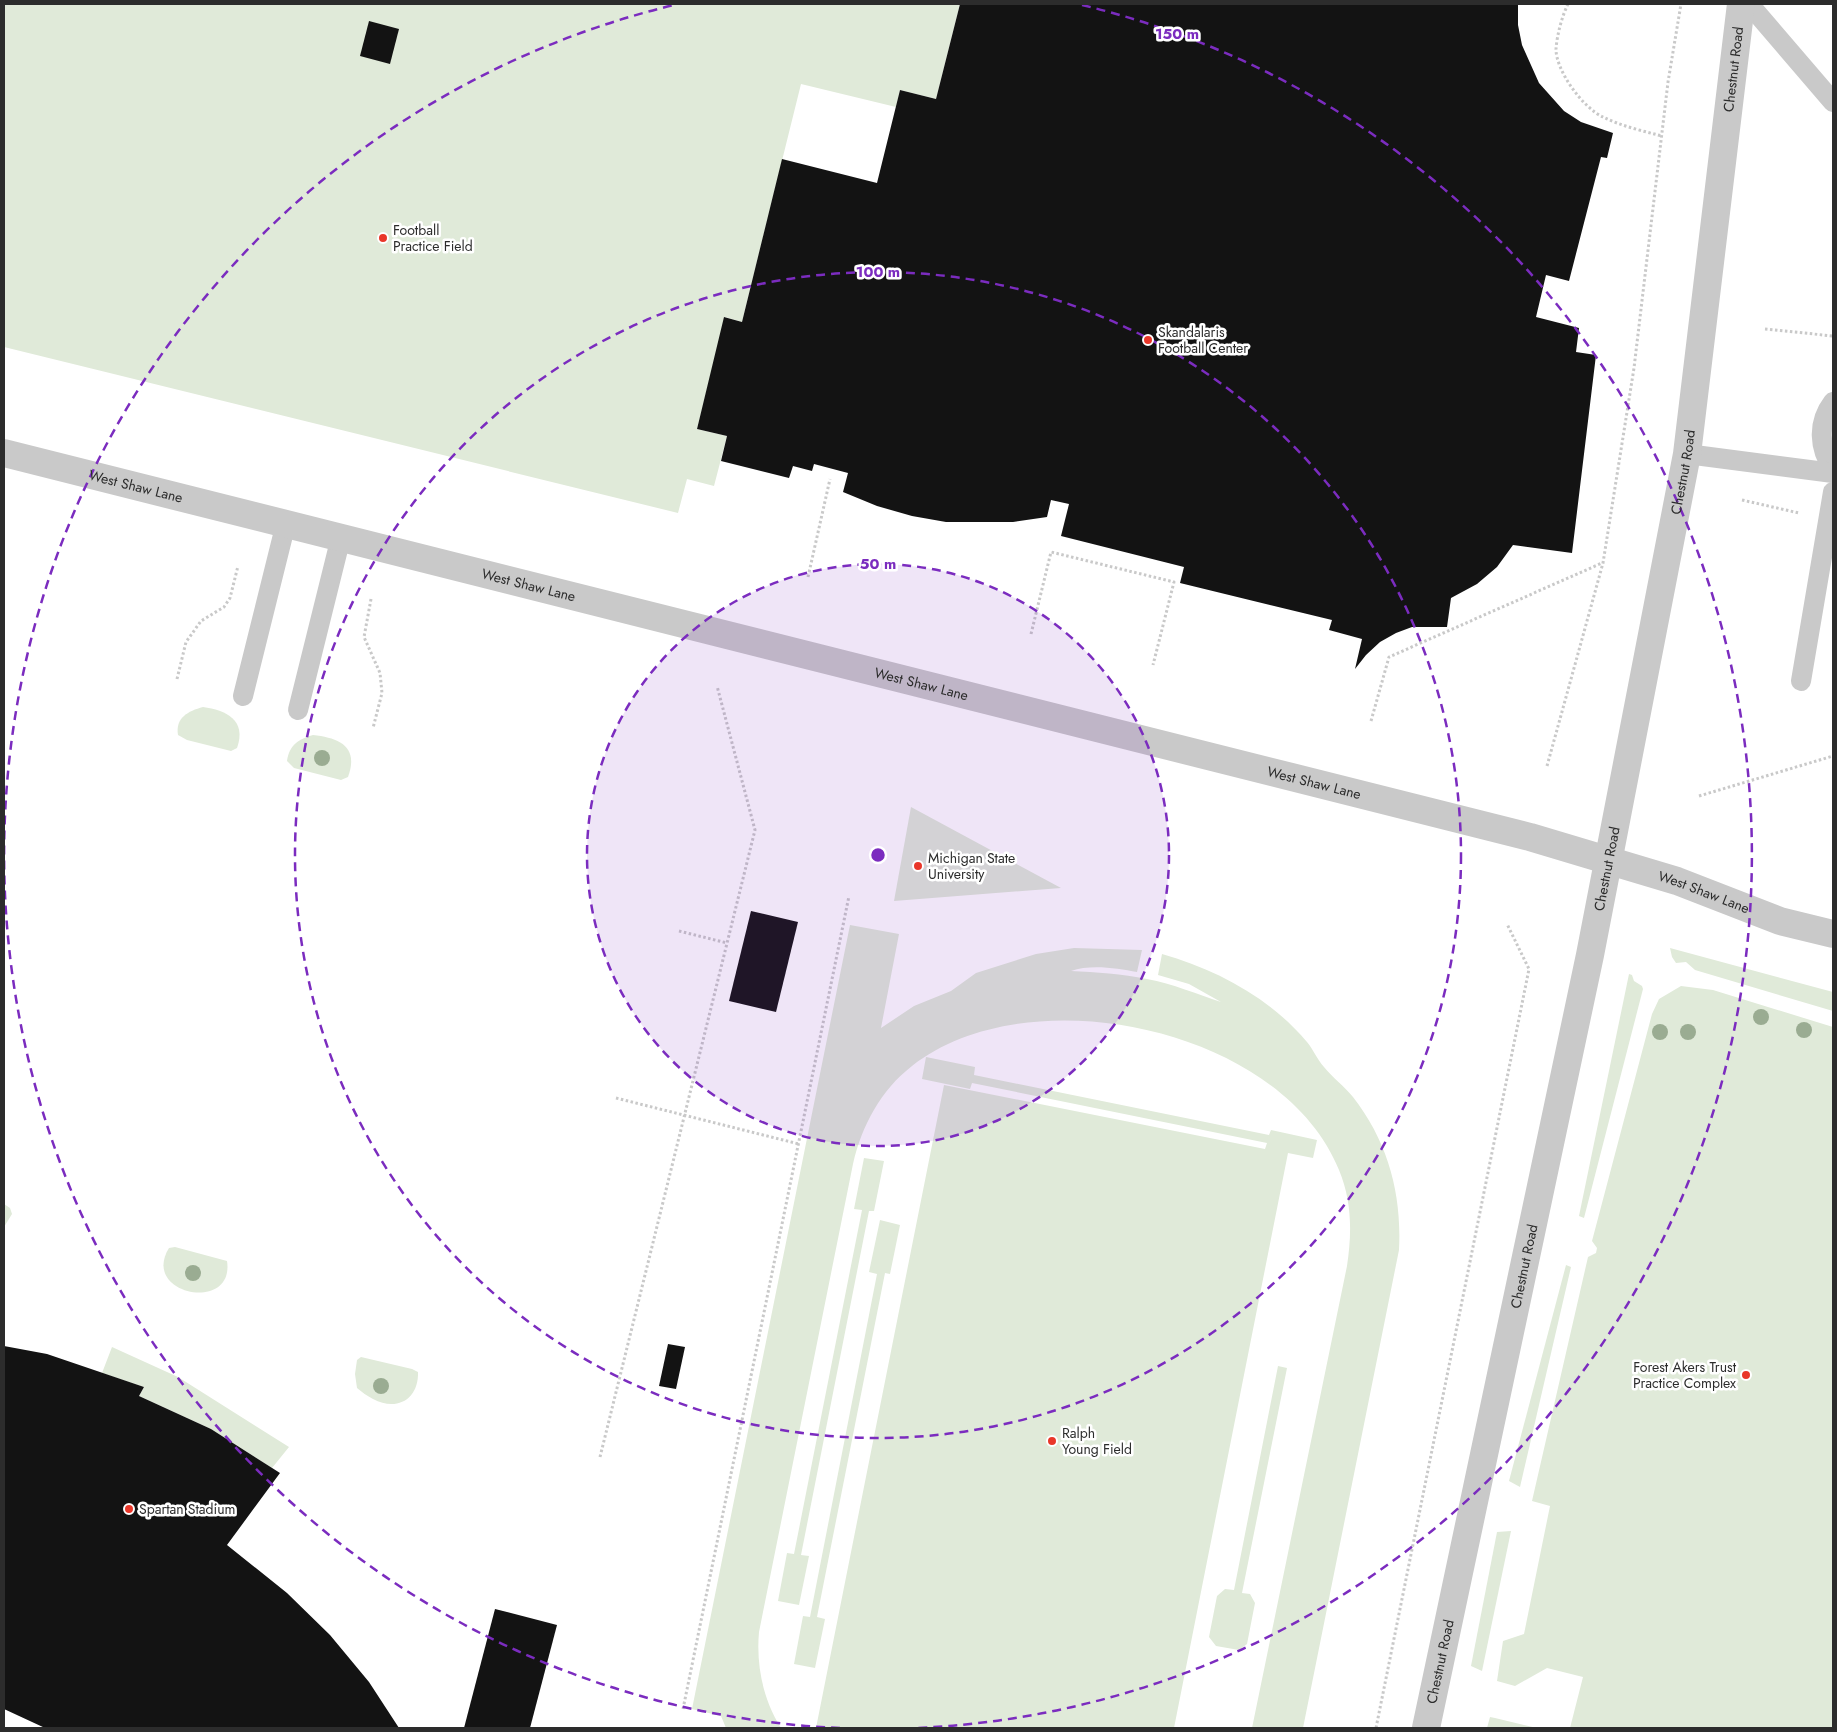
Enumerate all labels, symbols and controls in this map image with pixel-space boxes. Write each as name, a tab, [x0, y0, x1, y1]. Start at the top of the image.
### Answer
text: 150 m	[1155, 23, 1199, 45]
street label: Chestnut Road	[1718, 26, 1748, 113]
place label: Football Practice Field	[393, 220, 473, 256]
marker: Football Practice Field	[377, 232, 389, 244]
text: 100 m	[856, 261, 900, 283]
place label: Skandalaris Football Center	[1158, 322, 1248, 358]
marker: Skandalaris Football Center	[1142, 334, 1154, 346]
street label: Chestnut Road	[1666, 429, 1700, 516]
street label: West Shaw Lane	[87, 465, 185, 508]
text: 50 m	[860, 553, 896, 575]
street label: West Shaw Lane	[480, 564, 578, 606]
street label: West Shaw Lane	[872, 662, 971, 705]
street label: West Shaw Lane	[1265, 761, 1363, 804]
street label: Chestnut Road	[1589, 825, 1625, 913]
centre of rings	[869, 846, 887, 864]
place label: Michigan State University	[928, 848, 1015, 884]
marker: Michigan State University	[912, 860, 924, 872]
street label: West Shaw Lane	[1656, 866, 1753, 918]
street label: Chestnut Road	[1505, 1222, 1543, 1310]
place label: Forest Akers Trust Practice Complex	[1633, 1357, 1737, 1393]
marker: Forest Akers Trust Practice Complex	[1740, 1369, 1752, 1381]
place label: Ralph Young Field	[1062, 1423, 1132, 1459]
marker: Ralph Young Field	[1046, 1435, 1058, 1447]
place label: Spartan Stadium	[139, 1499, 236, 1519]
marker: Spartan Stadium	[123, 1503, 135, 1515]
street label: Chestnut Road	[1421, 1617, 1459, 1705]

